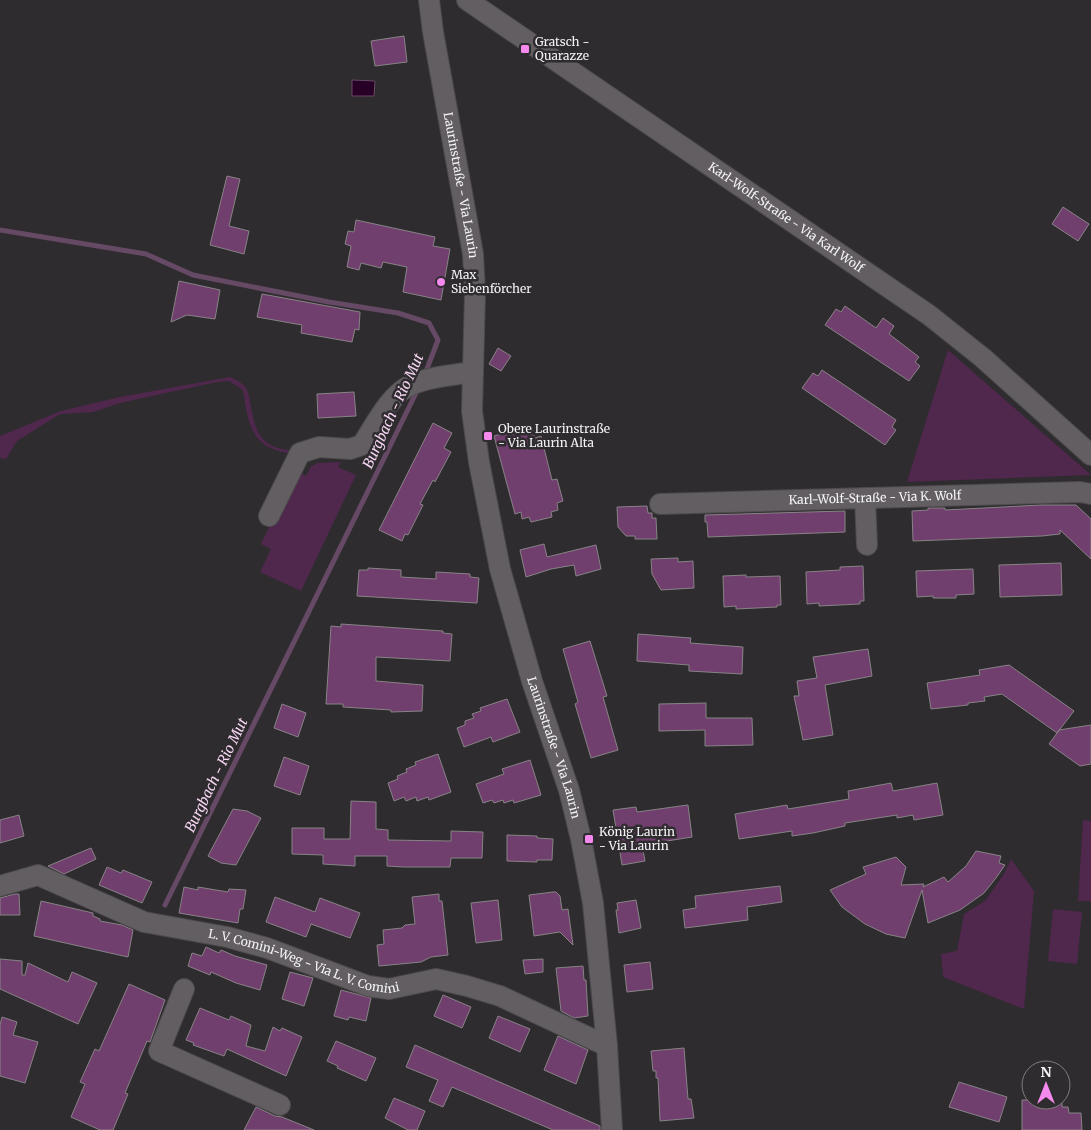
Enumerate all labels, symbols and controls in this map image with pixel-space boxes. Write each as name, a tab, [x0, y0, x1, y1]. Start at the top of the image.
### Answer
place label: Gratsch - Quarazze	[535, 34, 589, 63]
marker: Gratsch - Quarazze	[519, 43, 531, 55]
street label: Laurinstraße - Via Laurin	[441, 111, 481, 259]
street label: Karl-Wolf-Straße - Via Karl Wolf	[706, 159, 867, 276]
place label: Max Siebenförcher	[451, 267, 532, 296]
marker: Max Siebenförcher	[435, 276, 447, 288]
water label: Burgbach - Rio Mut	[359, 351, 428, 471]
place label: Obere Laurinstraße - Via Laurin Alta	[498, 421, 610, 450]
marker: Obere Laurinstraße - Via Laurin Alta	[482, 430, 494, 442]
street label: Karl-Wolf-Straße - Via K. Wolf	[788, 487, 962, 507]
street label: Laurinstraße - Via Laurin	[524, 675, 584, 820]
water label: Burgbach - Rio Mut	[181, 715, 251, 835]
place label: König Laurin - Via Laurin	[599, 824, 675, 853]
marker: König Laurin - Via Laurin	[583, 833, 595, 845]
street label: L. V. Comini-Weg - Via L. V. Comini	[207, 926, 401, 996]
north arrow	[1021, 1060, 1071, 1110]
text: N	[1040, 1063, 1052, 1081]

